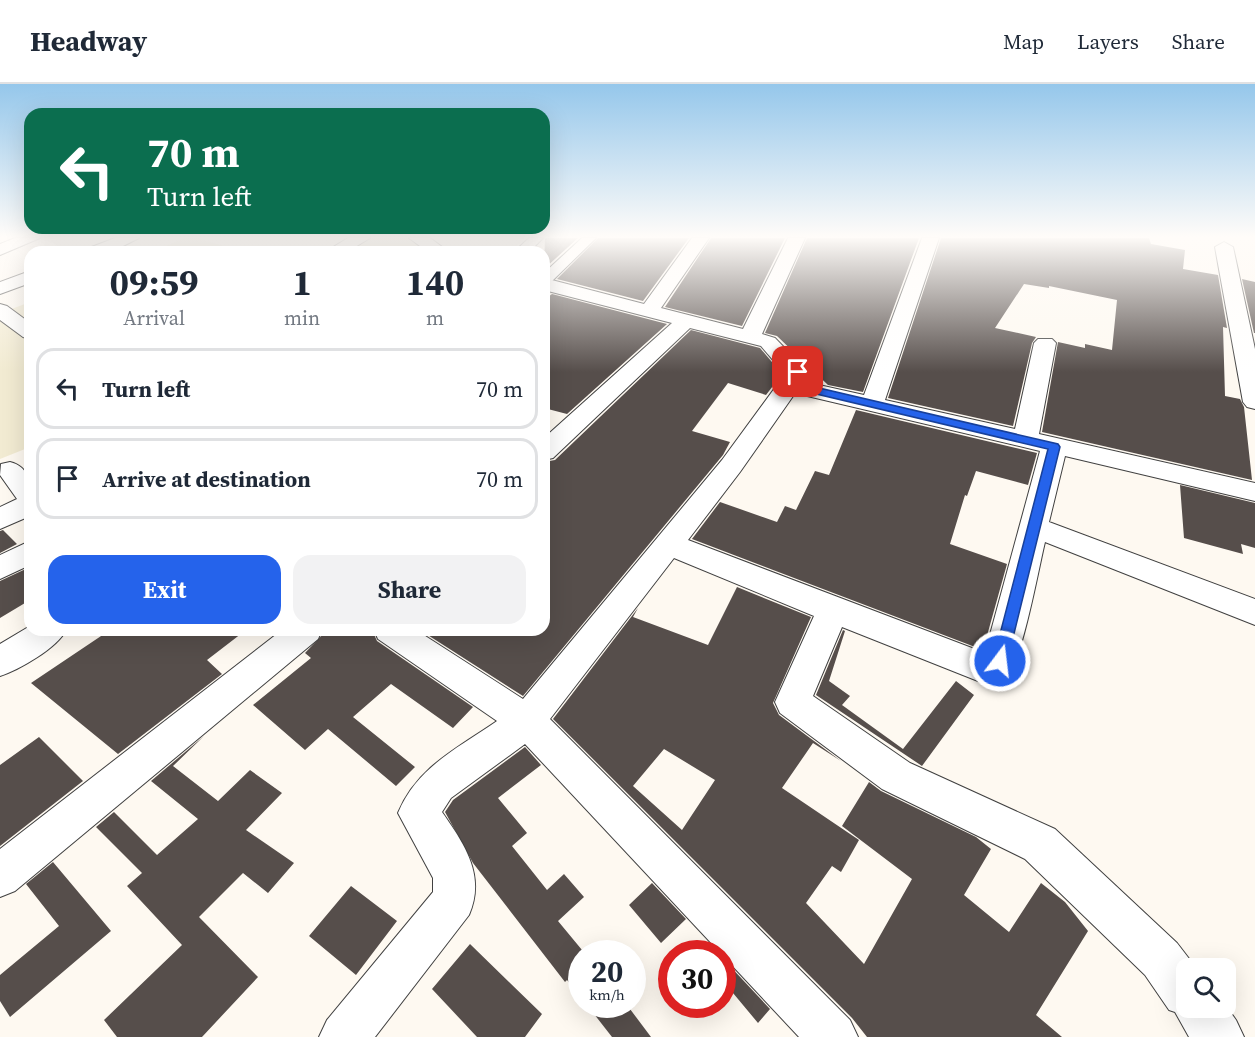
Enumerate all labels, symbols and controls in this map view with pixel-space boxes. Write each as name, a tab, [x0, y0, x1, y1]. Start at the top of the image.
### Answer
text: Headway	[30, 22, 147, 60]
text: Map	[1003, 27, 1044, 56]
text: Layers	[1077, 27, 1139, 56]
text: Share	[1172, 27, 1225, 56]
text: 70 m	[147, 123, 240, 181]
icon: left	[48, 132, 126, 210]
text: Turn left	[147, 178, 251, 215]
text: 09:59	[110, 258, 198, 307]
text: 1	[292, 258, 312, 307]
text: 140	[406, 258, 464, 307]
text: Arrival	[123, 304, 185, 332]
text: min	[284, 304, 320, 332]
text: m	[426, 304, 444, 332]
pin	[772, 346, 823, 397]
icon: arrive	[781, 355, 814, 388]
icon: left	[51, 372, 84, 405]
text: Turn left	[102, 374, 190, 404]
text: 70 m	[476, 374, 523, 404]
icon: arrive	[51, 462, 84, 495]
text: Arrive at destination	[102, 464, 311, 494]
text: 70 m	[476, 464, 523, 494]
button: Exit	[48, 555, 281, 624]
button: Share	[293, 555, 526, 624]
position arrow	[968, 629, 1032, 693]
speed limit sign: 30	[658, 940, 736, 1018]
text: 20	[591, 951, 623, 992]
map controls	[1176, 958, 1236, 1018]
button: search	[1176, 958, 1236, 1018]
text: km/h	[589, 984, 625, 1005]

